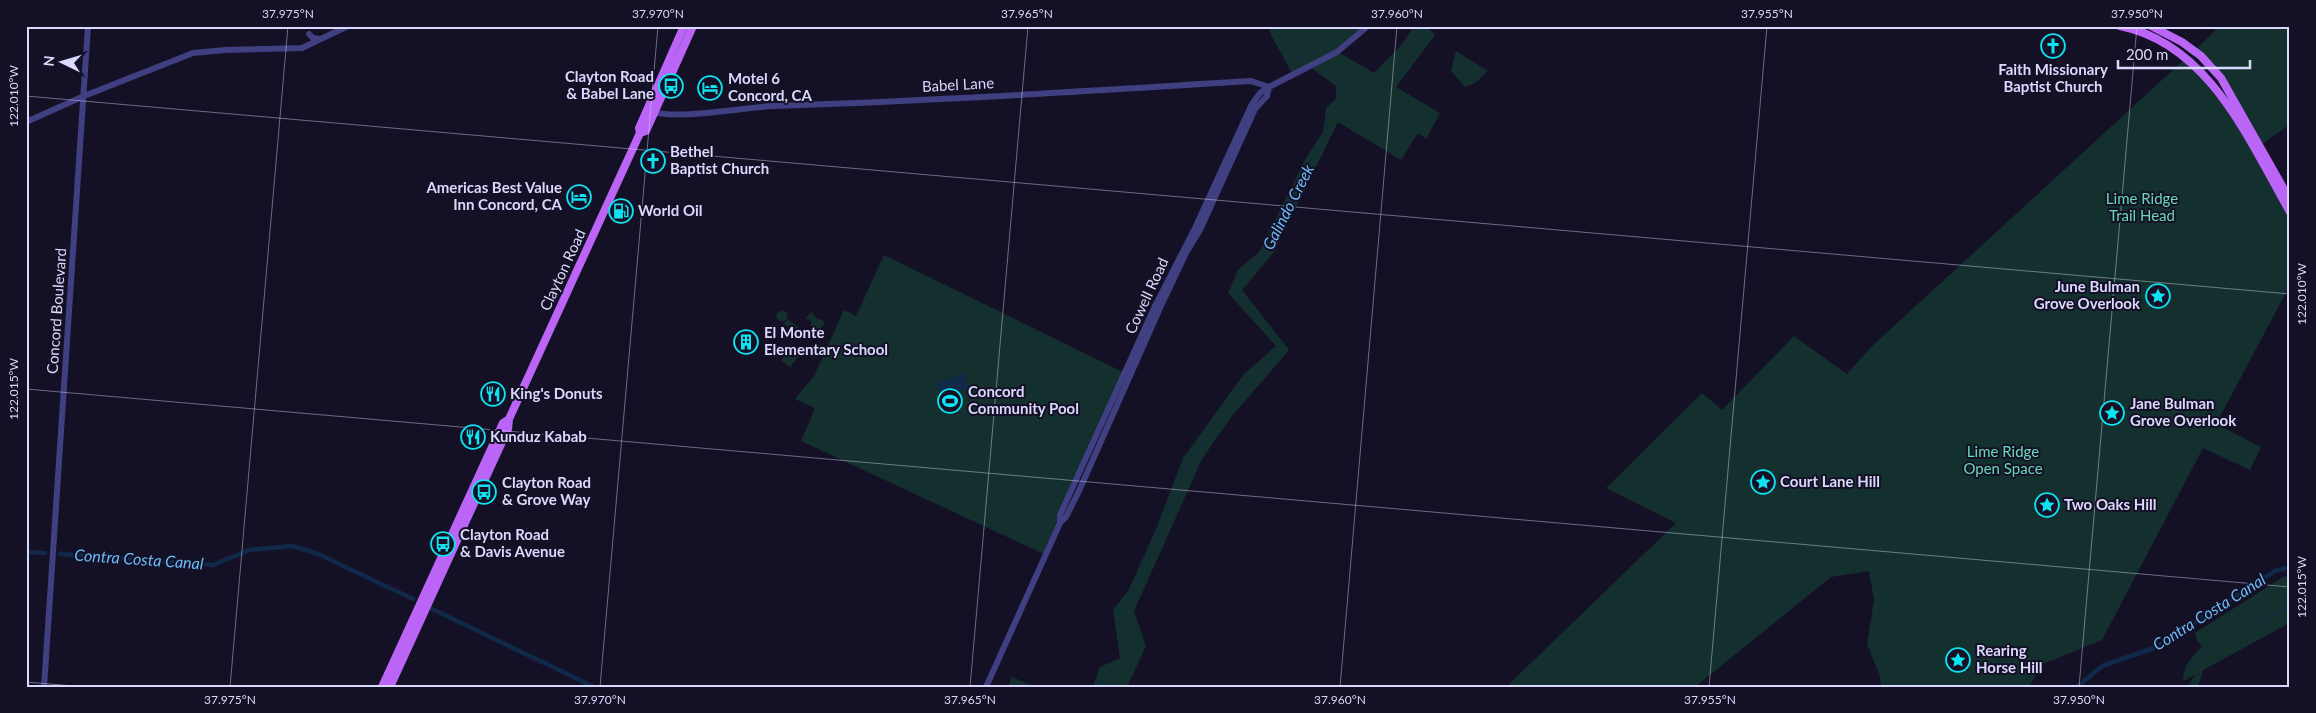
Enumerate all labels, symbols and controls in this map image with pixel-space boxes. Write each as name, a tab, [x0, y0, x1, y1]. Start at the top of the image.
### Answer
text: 37.975°N	[262, 6, 314, 21]
text: 37.970°N	[632, 6, 684, 21]
text: 37.965°N	[1001, 6, 1053, 21]
text: 37.960°N	[1371, 6, 1423, 21]
text: 37.955°N	[1741, 6, 1793, 21]
text: 37.950°N	[2111, 6, 2163, 21]
church icon: Faith Missionary Baptist Church	[2040, 33, 2066, 59]
north arrow	[38, 38, 88, 88]
scale bar	[2118, 38, 2251, 70]
text: 200 m	[2126, 45, 2168, 63]
text: N	[40, 55, 57, 67]
place label: Faith Missionary Baptist Church	[1998, 60, 2108, 95]
text: 122.010°W	[6, 64, 21, 127]
place label: Clayton Road & Babel Lane	[565, 67, 654, 102]
place label: Motel 6 Concord, CA	[728, 69, 813, 104]
bus stop icon: Clayton Road & Babel Lane	[658, 73, 684, 99]
street label: Babel Lane	[921, 73, 995, 95]
hotel icon: Motel 6 Concord, CA	[697, 75, 723, 101]
place label: Bethel Baptist Church	[670, 142, 769, 177]
church icon: Bethel Baptist Church	[640, 148, 666, 174]
water label: Galindo Creek	[1258, 161, 1317, 253]
place label: Americas Best Value Inn Concord, CA	[425, 178, 563, 213]
hotel icon: Americas Best Value Inn Concord, CA	[566, 184, 592, 210]
park label: Lime Ridge Trail Head	[2106, 189, 2178, 224]
fuel station icon: World Oil	[608, 198, 634, 224]
place label: World Oil	[638, 201, 703, 219]
street label: Clayton Road	[535, 226, 589, 313]
street label: Concord Boulevard	[43, 247, 69, 374]
street label: Cowell Road	[1121, 255, 1172, 337]
text: 122.010°W	[2294, 262, 2309, 325]
place label: June Bulman Grove Overlook	[2034, 277, 2141, 312]
place icon: June Bulman Grove Overlook	[2145, 283, 2171, 309]
place label: El Monte Elementary School	[764, 323, 888, 358]
building icon: El Monte Elementary School	[733, 329, 759, 355]
text: 122.015°W	[6, 357, 21, 420]
restaurant icon: King's Donuts	[480, 381, 506, 407]
place label: Concord Community Pool	[968, 382, 1079, 417]
place label: King's Donuts	[510, 384, 603, 402]
sports icon: Concord Community Pool	[937, 388, 963, 414]
place label: Jane Bulman Grove Overlook	[2130, 394, 2237, 429]
place icon: Jane Bulman Grove Overlook	[2099, 400, 2125, 426]
restaurant icon: Kunduz Kabab	[460, 424, 486, 450]
place label: Kunduz Kabab	[490, 427, 587, 445]
park label: Lime Ridge Open Space	[1963, 442, 2043, 477]
place icon: Court Lane Hill	[1750, 469, 1776, 495]
place label: Court Lane Hill	[1780, 472, 1880, 490]
place label: Clayton Road & Grove Way	[502, 473, 591, 508]
bus stop icon: Clayton Road & Grove Way	[471, 479, 497, 505]
place icon: Two Oaks Hill	[2034, 492, 2060, 518]
place label: Two Oaks Hill	[2064, 495, 2156, 513]
place label: Clayton Road & Davis Avenue	[460, 525, 565, 560]
bus stop icon: Clayton Road & Davis Avenue	[430, 531, 456, 557]
water label: Contra Costa Canal	[74, 545, 205, 573]
text: 122.015°W	[2294, 555, 2309, 618]
water label: Contra Costa Canal	[2149, 569, 2269, 654]
place label: Rearing Horse Hill	[1976, 641, 2042, 676]
place icon: Rearing Horse Hill	[1945, 647, 1971, 673]
text: 37.975°N	[204, 692, 256, 707]
text: 37.970°N	[574, 692, 626, 707]
text: 37.965°N	[944, 692, 996, 707]
text: 37.960°N	[1314, 692, 1366, 707]
text: 37.955°N	[1684, 692, 1736, 707]
text: 37.950°N	[2053, 692, 2105, 707]

